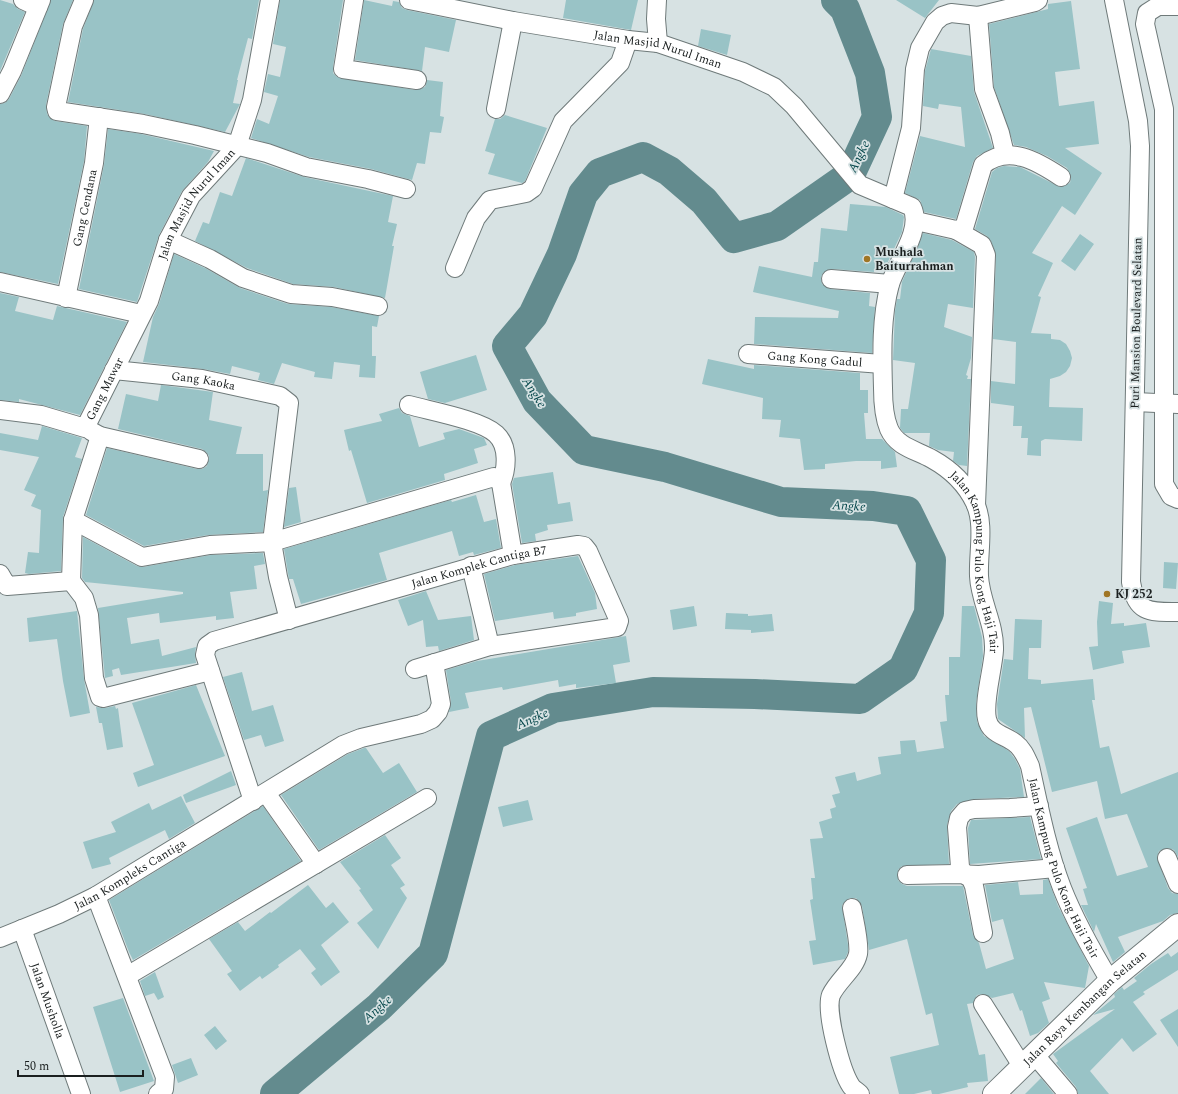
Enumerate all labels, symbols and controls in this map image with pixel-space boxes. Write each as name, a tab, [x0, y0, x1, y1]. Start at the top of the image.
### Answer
street label: Jalan Masjid Nurul Iman	[592, 26, 724, 74]
water label: Angke	[842, 137, 875, 177]
street label: Jalan Masjid Nurul Iman	[153, 144, 240, 262]
street label: Gang Cendana	[68, 168, 102, 248]
street label: Puri Mansion Boulevard Selatan	[1126, 237, 1147, 409]
place label: Mushala Baiturrahman	[875, 243, 954, 276]
marker: Mushala Baiturrahman	[862, 254, 872, 264]
street label: Gang Kong Gadul	[767, 346, 863, 372]
street label: Gang Mawar	[81, 354, 129, 424]
street label: Gang Kaoka	[170, 367, 237, 396]
water label: Angke	[516, 372, 552, 412]
street label: Jalan Kampung Pulo Kong Haji Tair	[945, 466, 1003, 654]
water label: Angke	[831, 495, 866, 517]
street label: Jalan Komplek Cantiga B7	[409, 541, 548, 594]
place label: KJ 252	[1115, 585, 1153, 604]
marker: KJ 252	[1102, 589, 1112, 599]
water label: Angke	[512, 703, 552, 735]
street label: Jalan Kampung Pulo Kong Haji Tair	[1023, 776, 1104, 962]
street label: Jalan Kompleks Cantiga	[71, 834, 190, 915]
street label: Jalan Raya Kembangan Selatan	[1019, 946, 1151, 1071]
street label: Jalan Musholla	[25, 960, 69, 1041]
water label: Angke	[358, 990, 397, 1028]
scale bar	[18, 1052, 143, 1078]
text: 50 m	[24, 1057, 49, 1076]

